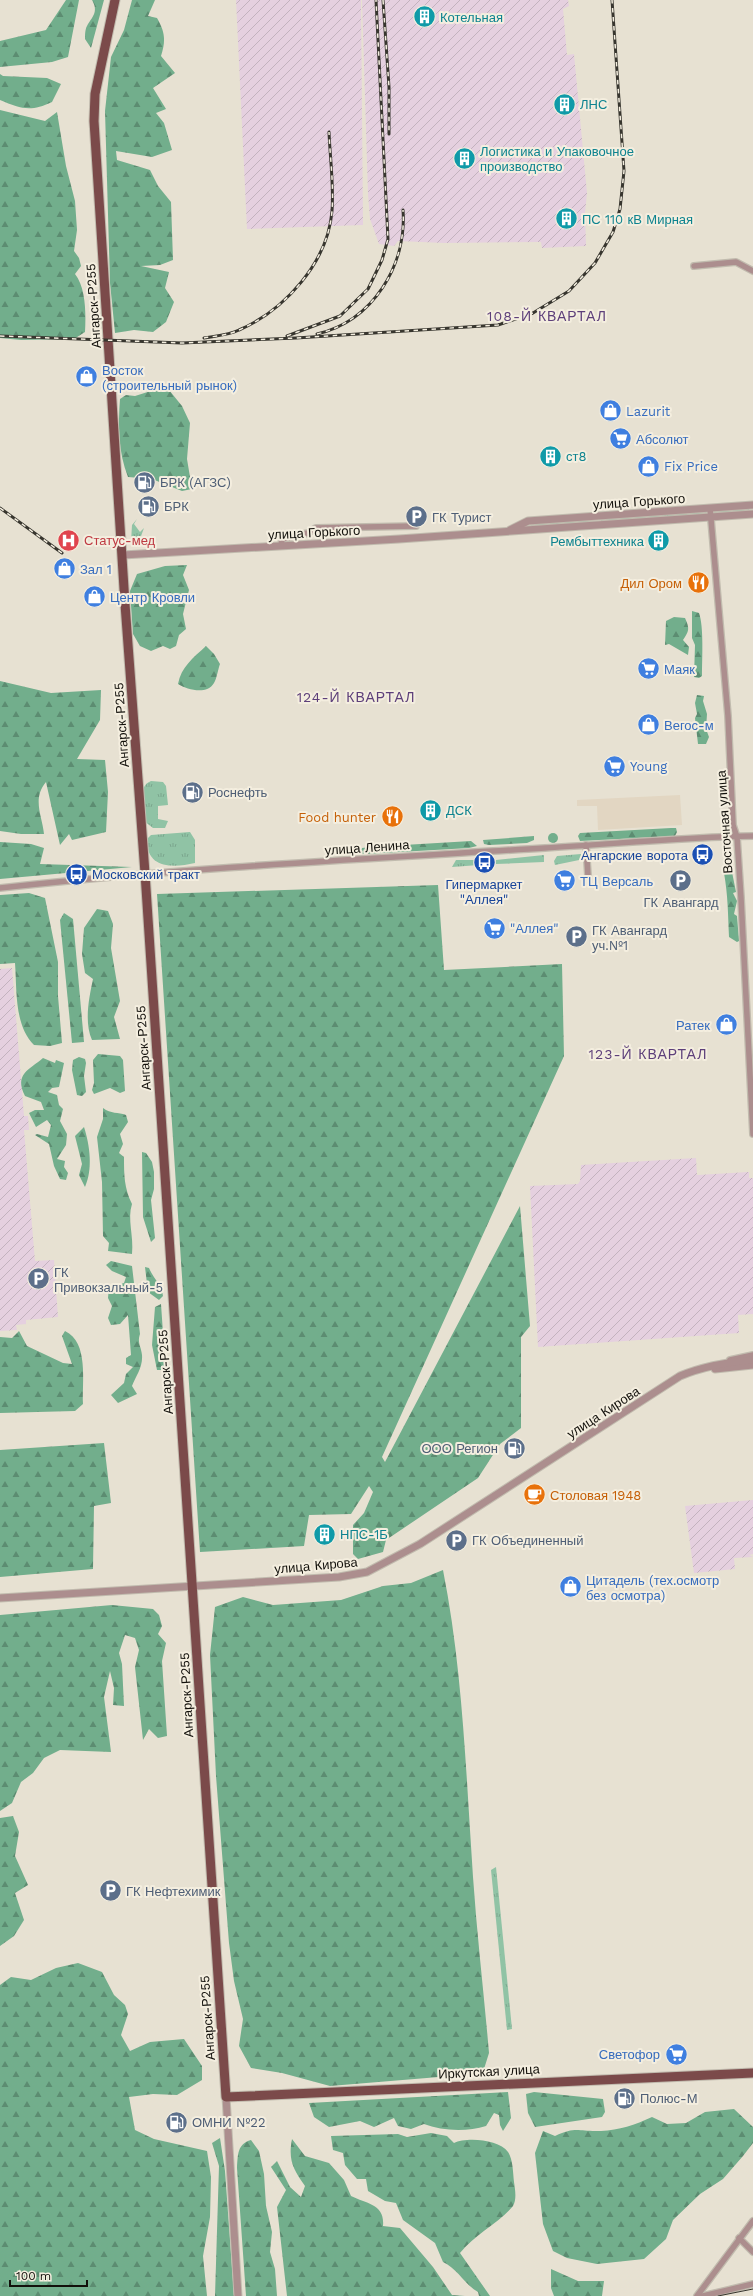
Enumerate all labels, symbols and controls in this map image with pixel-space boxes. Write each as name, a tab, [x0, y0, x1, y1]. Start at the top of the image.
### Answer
building icon: Котельная	[411, 4, 437, 30]
place label: Котельная	[440, 10, 503, 25]
building icon: ЛНС	[551, 91, 577, 117]
place label: ЛНС	[580, 97, 607, 112]
place label: Логистика и Упаковочное производство	[480, 144, 634, 174]
building icon: Логистика и Упаковочное производство	[452, 145, 478, 171]
building icon: ПС 110 кВ Мирная	[554, 206, 580, 232]
place label: ПС 110 кВ Мирная	[582, 212, 693, 227]
street label: Ангарск-Р255	[83, 263, 104, 349]
district label: 108-Й КВАРТАЛ	[487, 307, 607, 324]
place label: Восток (строительный рынок)	[102, 363, 237, 393]
shop icon: Восток (строительный рынок)	[73, 364, 99, 390]
shop icon: Lazurit	[597, 398, 623, 424]
place label: Lazurit	[626, 404, 671, 419]
supermarket icon: Абсолют	[607, 426, 633, 452]
place label: Абсолют	[636, 432, 689, 447]
building icon: ст8	[537, 443, 563, 469]
place label: ст8	[566, 449, 586, 464]
shop icon: Fix Price	[635, 453, 661, 479]
place label: Fix Price	[664, 459, 718, 474]
fuel station icon: БРК (АГЗС)	[131, 469, 157, 495]
place label: БРК (АГЗС)	[160, 475, 231, 490]
street label: улица Горького	[592, 491, 686, 512]
fuel station icon: БРК	[136, 493, 162, 519]
place label: БРК	[164, 499, 189, 514]
parking icon: ГК Турист	[403, 504, 429, 530]
place label: ГК Турист	[432, 510, 492, 525]
street label: улица Горького	[268, 523, 361, 542]
hospital icon: Статус-мед	[55, 527, 81, 553]
building icon: Рембыттехника	[646, 528, 672, 554]
place label: Статус-мед	[84, 533, 156, 548]
place label: Рембыттехника	[550, 534, 645, 549]
shop icon: Зал 1	[51, 556, 77, 582]
place label: Зал 1	[80, 562, 112, 577]
restaurant icon: Дил Ором	[685, 570, 711, 596]
place label: Дил Ором	[620, 576, 682, 591]
shop icon: Центр Кровли	[82, 584, 108, 610]
place label: Центр Кровли	[110, 590, 195, 605]
supermarket icon: Маяк	[635, 656, 661, 682]
place label: Маяк	[664, 662, 695, 677]
street label: Ангарск-Р255	[111, 682, 132, 768]
district label: 124-Й КВАРТАЛ	[297, 688, 415, 705]
shop icon: Вегос-м	[636, 712, 662, 738]
place label: Вегос-м	[664, 718, 714, 733]
supermarket icon: Young	[602, 753, 628, 779]
place label: Young	[630, 759, 667, 774]
street label: Восточная улица	[713, 769, 736, 874]
fuel station icon: Роснефть	[179, 779, 205, 805]
place label: Роснефть	[208, 785, 268, 800]
building icon: ДСК	[417, 797, 443, 823]
place label: ДСК	[446, 803, 472, 818]
restaurant icon: Food hunter	[379, 804, 405, 830]
place label: Food hunter	[298, 810, 376, 825]
street label: улица Ленина	[324, 837, 411, 858]
bus stop icon: Ангарские ворота	[690, 842, 716, 868]
place label: Ангарские ворота	[581, 848, 689, 863]
bus stop icon: Гипермаркет "Аллея"	[471, 849, 497, 875]
bus stop icon: Московский тракт	[64, 861, 90, 887]
place label: Московский тракт	[92, 867, 200, 882]
parking icon: ГК Авангард	[668, 867, 694, 893]
supermarket icon: ТЦ Версаль	[551, 868, 577, 894]
place label: ТЦ Версаль	[580, 874, 653, 889]
place label: Гипермаркет "Аллея"	[445, 877, 523, 907]
place label: ГК Авангард	[643, 895, 719, 910]
supermarket icon: "Аллея"	[481, 915, 507, 941]
place label: "Аллея"	[510, 921, 559, 936]
place label: ГК Авангард уч.№1	[592, 923, 668, 953]
parking icon: ГК Авангард уч.№1	[563, 924, 589, 950]
street label: Ангарск-Р255	[133, 1005, 154, 1091]
shop icon: Ратек	[713, 1012, 739, 1038]
place label: Ратек	[676, 1018, 710, 1033]
district label: 123-Й КВАРТАЛ	[589, 1045, 707, 1062]
place label: ГК Привокзальный-5	[54, 1265, 163, 1295]
parking icon: ГК Привокзальный-5	[26, 1266, 52, 1292]
street label: Ангарск-Р255	[155, 1329, 176, 1415]
street label: улица Кирова	[564, 1383, 643, 1441]
fuel station icon: ООО Регион	[501, 1435, 527, 1461]
place label: ООО Регион	[421, 1441, 498, 1456]
cafe icon: Столовая 1948	[521, 1482, 547, 1508]
place label: Столовая 1948	[550, 1488, 641, 1503]
building icon: НПС-1Б	[312, 1521, 338, 1547]
place label: НПС-1Б	[340, 1527, 388, 1542]
parking icon: ГК Объединенный	[444, 1527, 470, 1553]
place label: ГК Объединенный	[472, 1533, 583, 1548]
street label: улица Кирова	[274, 1554, 359, 1577]
place label: Цитадель (тех.осмотр без осмотра)	[586, 1573, 719, 1603]
shop icon: Цитадель (тех.осмотр без осмотра)	[557, 1574, 583, 1600]
street label: Ангарск-Р255	[177, 1652, 196, 1738]
parking icon: ГК Нефтехимик	[98, 1878, 124, 1904]
place label: ГК Нефтехимик	[126, 1884, 221, 1899]
street label: Ангарск-Р255	[197, 1975, 218, 2061]
supermarket icon: Светофор	[663, 2041, 689, 2067]
place label: Светофор	[599, 2047, 660, 2062]
street label: Иркутская улица	[438, 2061, 541, 2082]
fuel station icon: Полюс-М	[611, 2085, 637, 2111]
place label: Полюс-М	[640, 2091, 698, 2106]
fuel station icon: ОМНИ №22	[163, 2109, 189, 2135]
place label: ОМНИ №22	[192, 2115, 266, 2130]
scale bar	[10, 2262, 87, 2288]
text: 100 m	[16, 2269, 51, 2283]

